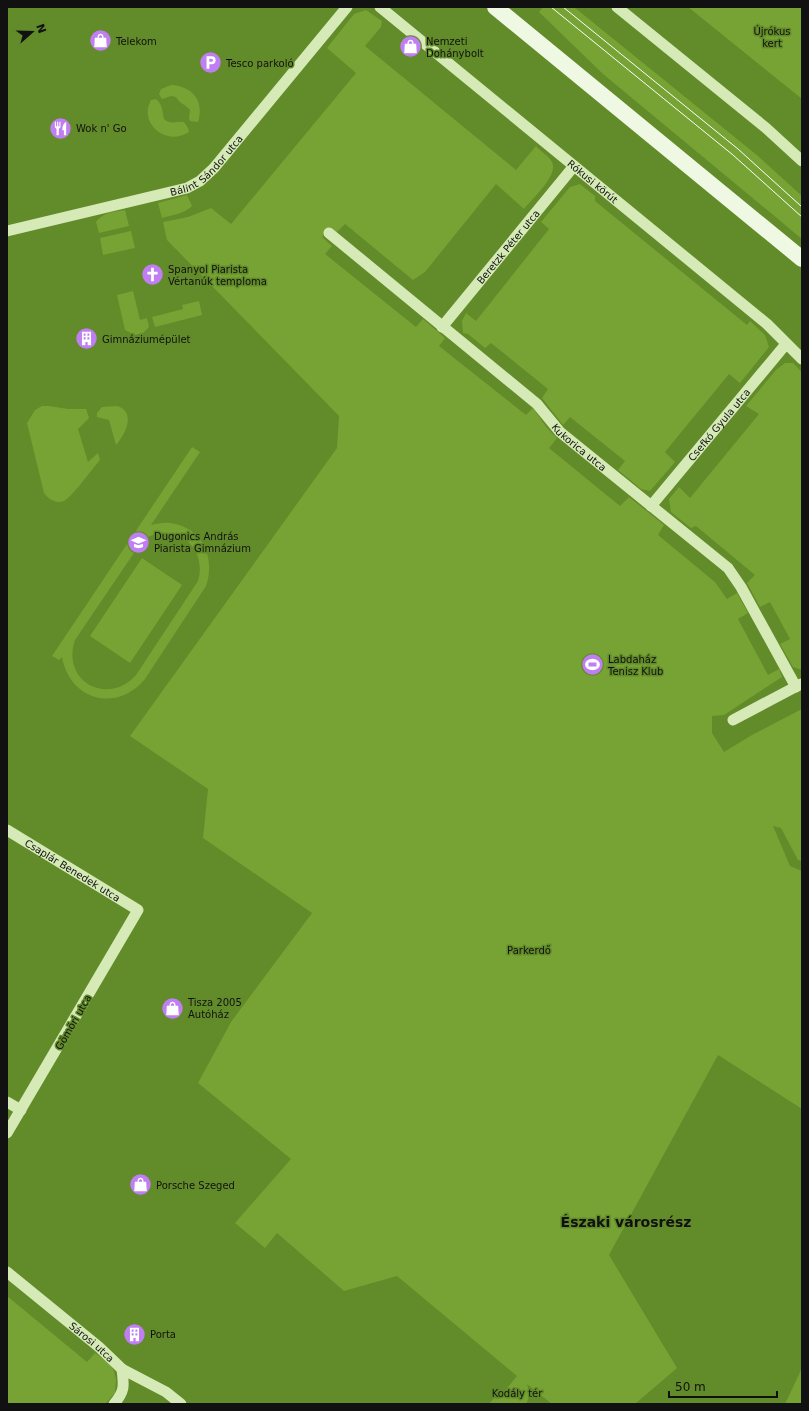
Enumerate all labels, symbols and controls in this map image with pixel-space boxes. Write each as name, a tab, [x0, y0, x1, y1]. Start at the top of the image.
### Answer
north arrow	[12, 12, 52, 52]
text: N	[33, 22, 49, 35]
park label: Újrókus kert	[753, 25, 791, 49]
shop icon: Telekom	[88, 28, 114, 54]
shop icon: Nemzeti Dohánybolt	[397, 34, 423, 60]
place label: Telekom	[115, 36, 157, 47]
place label: Nemzeti Dohánybolt	[426, 36, 484, 59]
parking icon: Tesco parkoló	[197, 50, 223, 76]
place label: Tesco parkoló	[225, 58, 294, 69]
restaurant icon: Wok n' Go	[47, 115, 73, 141]
place label: Wok n' Go	[76, 123, 127, 134]
street label: Bálint Sándor utca	[169, 133, 245, 198]
street label: Rókusi körút	[565, 158, 620, 205]
street label: Beretzk Péter utca	[475, 208, 542, 286]
church icon: Spanyol Piarista Vértanúk temploma	[139, 262, 165, 288]
place label: Spanyol Piarista Vértanúk temploma	[168, 264, 267, 287]
building icon: Gimnáziumépület	[73, 326, 99, 352]
place label: Gimnáziumépület	[102, 334, 191, 345]
street label: Csefkó Gyula utca	[686, 387, 752, 463]
street label: Kukorica utca	[549, 422, 608, 473]
school or university icon: Dugonics András Piarista Gimnázium	[125, 529, 151, 555]
place label: Dugonics András Piarista Gimnázium	[154, 531, 251, 554]
sports icon: Labdaház Tenisz Klub	[579, 652, 605, 678]
place label: Labdaház Tenisz Klub	[607, 654, 663, 677]
street label: Csaplár Benedek utca	[23, 837, 122, 904]
park label: Parkerdő	[507, 945, 551, 956]
street label: Gömöri utca	[53, 993, 94, 1052]
shop icon: Tisza 2005 Autóház	[159, 995, 185, 1021]
place label: Tisza 2005 Autóház	[187, 997, 242, 1020]
shop icon: Porsche Szeged	[127, 1172, 153, 1198]
place label: Porsche Szeged	[156, 1180, 235, 1191]
district label: Északi városrész	[561, 1214, 691, 1230]
street label: Sárosi utca	[67, 1320, 116, 1365]
building icon: Porta	[121, 1321, 147, 1347]
place label: Porta	[150, 1329, 176, 1340]
scale bar	[669, 1373, 777, 1399]
text: 50 m	[675, 1380, 706, 1394]
park label: Kodály tér	[492, 1388, 543, 1399]

